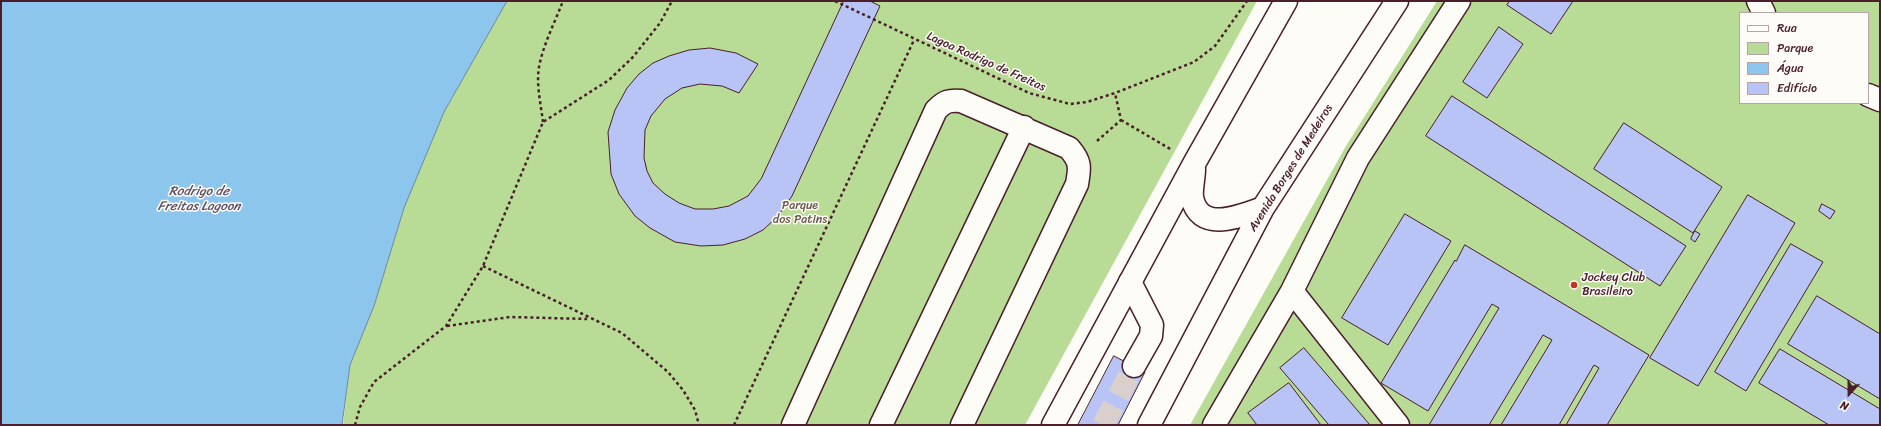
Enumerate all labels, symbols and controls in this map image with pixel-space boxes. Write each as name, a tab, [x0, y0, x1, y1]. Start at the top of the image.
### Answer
legend	[1739, 12, 1869, 104]
text: Rua	[1777, 17, 1797, 39]
street label: Lagoa Rodrigo de Freitas	[924, 29, 1048, 95]
text: Parque	[1777, 37, 1813, 59]
text: Água	[1777, 57, 1803, 79]
text: Edifício	[1777, 77, 1817, 99]
street label: Avenida Borges de Medeiros	[1246, 102, 1336, 234]
water label: Rodrigo de Freitas Lagoon	[158, 184, 240, 215]
park label: Parque dos Patins	[773, 199, 827, 227]
place label: Jockey Club Brasileiro	[1582, 271, 1645, 299]
marker: Jockey Club Brasileiro	[1569, 280, 1579, 290]
north arrow	[1829, 374, 1869, 414]
text: N	[1838, 395, 1851, 416]

